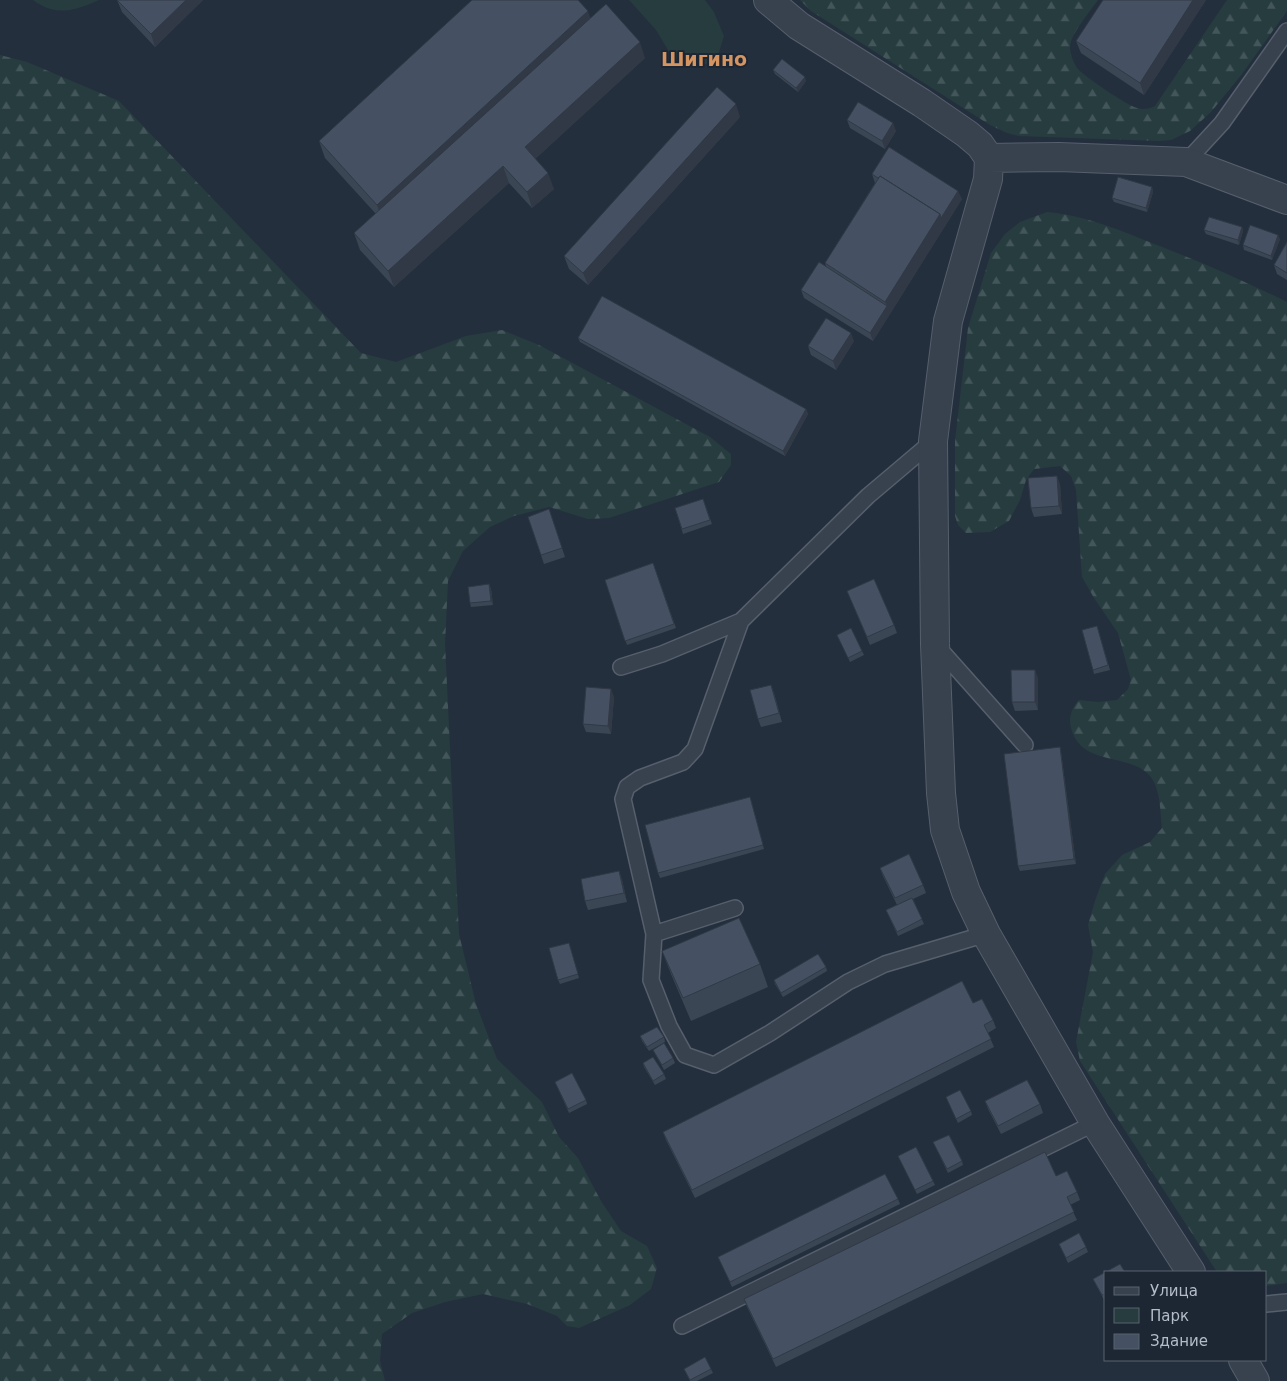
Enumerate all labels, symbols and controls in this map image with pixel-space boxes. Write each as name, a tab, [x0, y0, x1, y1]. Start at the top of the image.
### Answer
district label: Шигино	[661, 48, 747, 70]
legend	[1104, 1271, 1267, 1361]
text: Улица	[1150, 1282, 1198, 1300]
text: Парк	[1150, 1307, 1189, 1325]
text: Здание	[1150, 1332, 1208, 1350]

